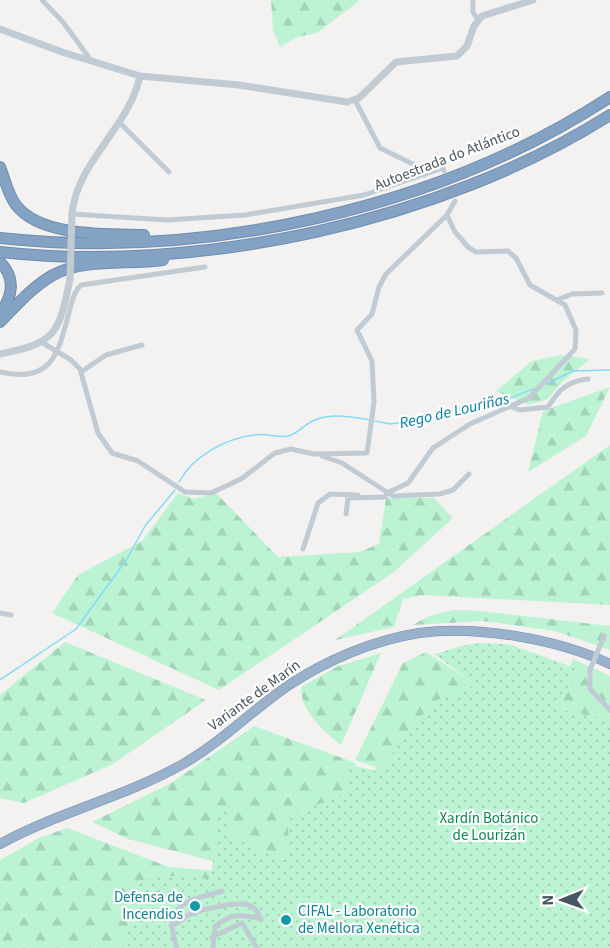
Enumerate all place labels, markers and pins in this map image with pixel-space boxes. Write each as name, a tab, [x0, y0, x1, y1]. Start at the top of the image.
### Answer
place label: Defensa de Incendios	[114, 887, 183, 925]
marker: Defensa de Incendios	[188, 899, 202, 913]
place label: CIFAL - Laboratorio de Mellora Xenética	[298, 901, 420, 939]
marker: CIFAL - Laboratorio de Mellora Xenética	[279, 913, 293, 927]

